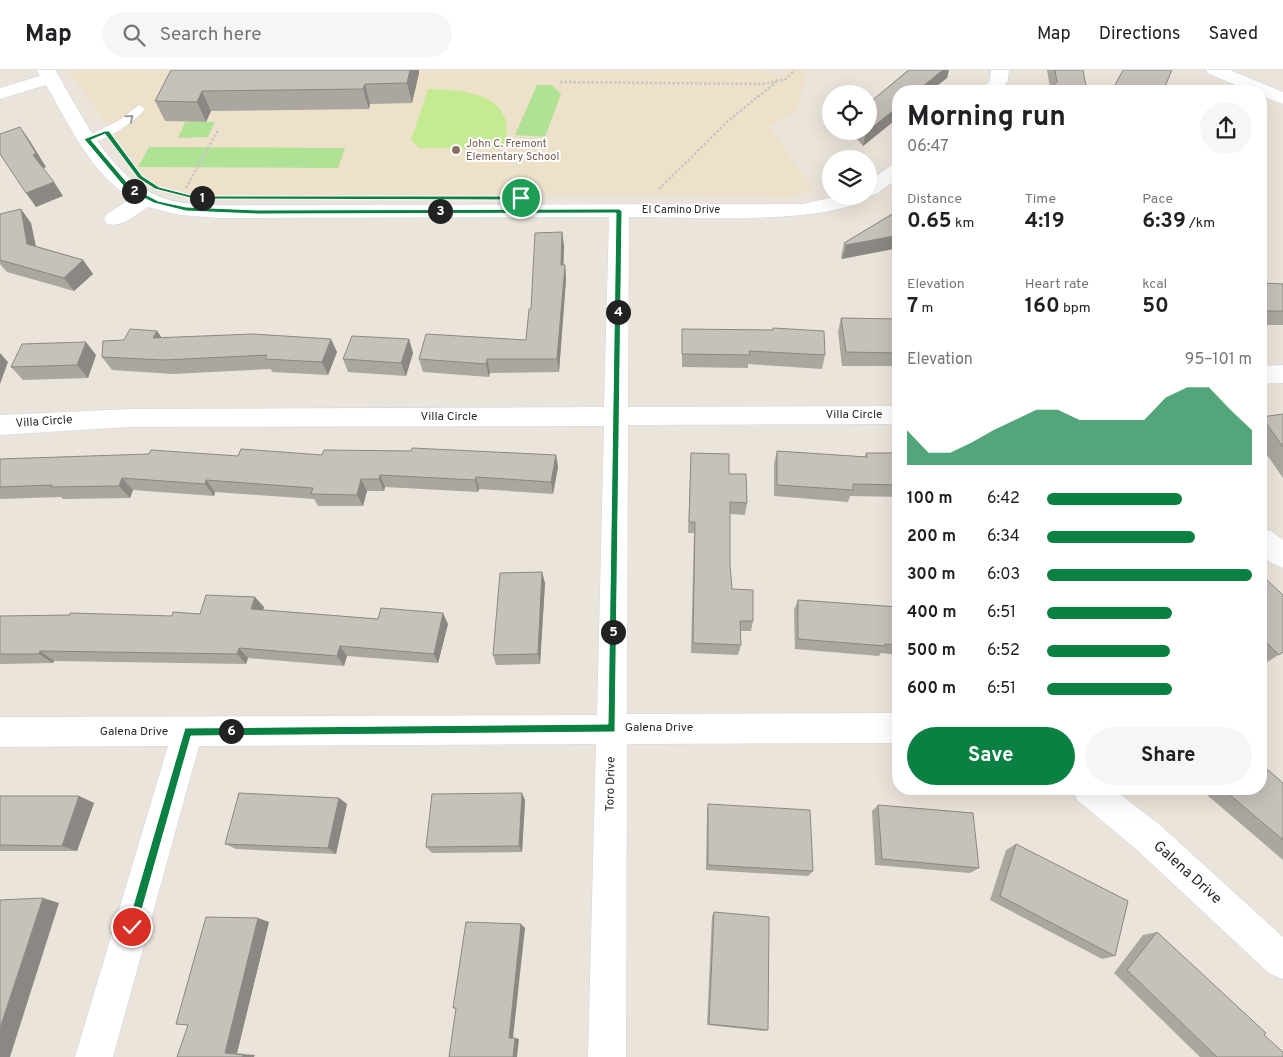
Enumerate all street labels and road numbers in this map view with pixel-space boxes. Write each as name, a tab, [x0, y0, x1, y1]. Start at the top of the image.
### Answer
street label: El Camino Drive	[642, 203, 720, 217]
street label: Villa Circle	[825, 407, 883, 423]
street label: Villa Circle	[420, 409, 478, 425]
street label: Villa Circle	[15, 412, 73, 432]
street label: Galena Drive	[625, 720, 693, 736]
street label: Galena Drive	[100, 724, 168, 740]
street label: Toro Drive	[603, 756, 619, 812]
street label: Galena Drive	[1149, 837, 1225, 909]

